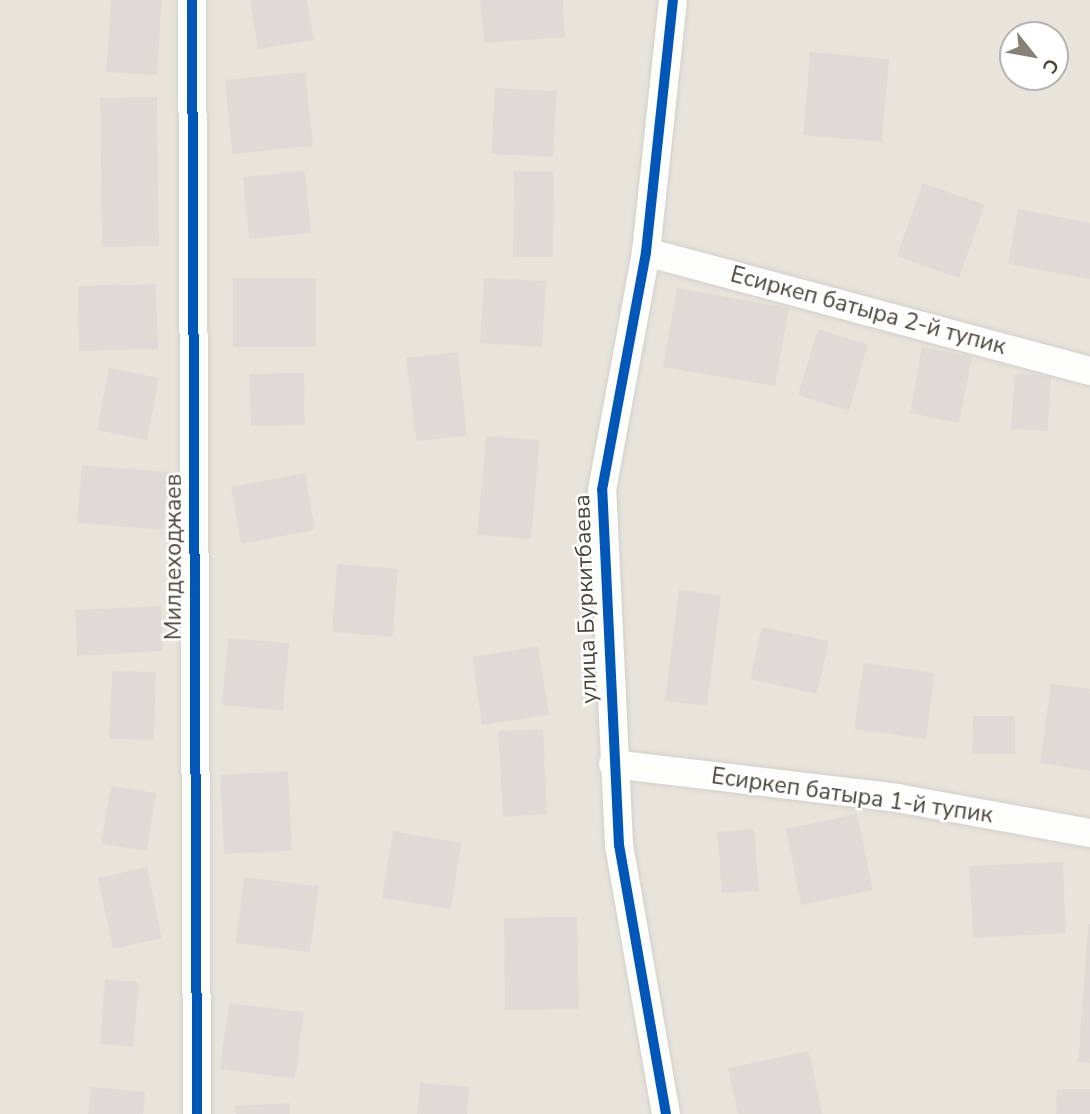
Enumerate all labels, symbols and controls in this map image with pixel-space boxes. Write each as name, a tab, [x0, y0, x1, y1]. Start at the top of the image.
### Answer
north arrow	[999, 21, 1069, 91]
text: С	[1036, 54, 1065, 78]
street label: Есиркеп батыра 2-й тупик	[727, 261, 1009, 361]
street label: Милдеходжаев	[160, 474, 188, 640]
street label: улица Буркитбаева	[569, 494, 603, 704]
street label: Есиркеп батыра 1-й тупик	[710, 763, 994, 829]

